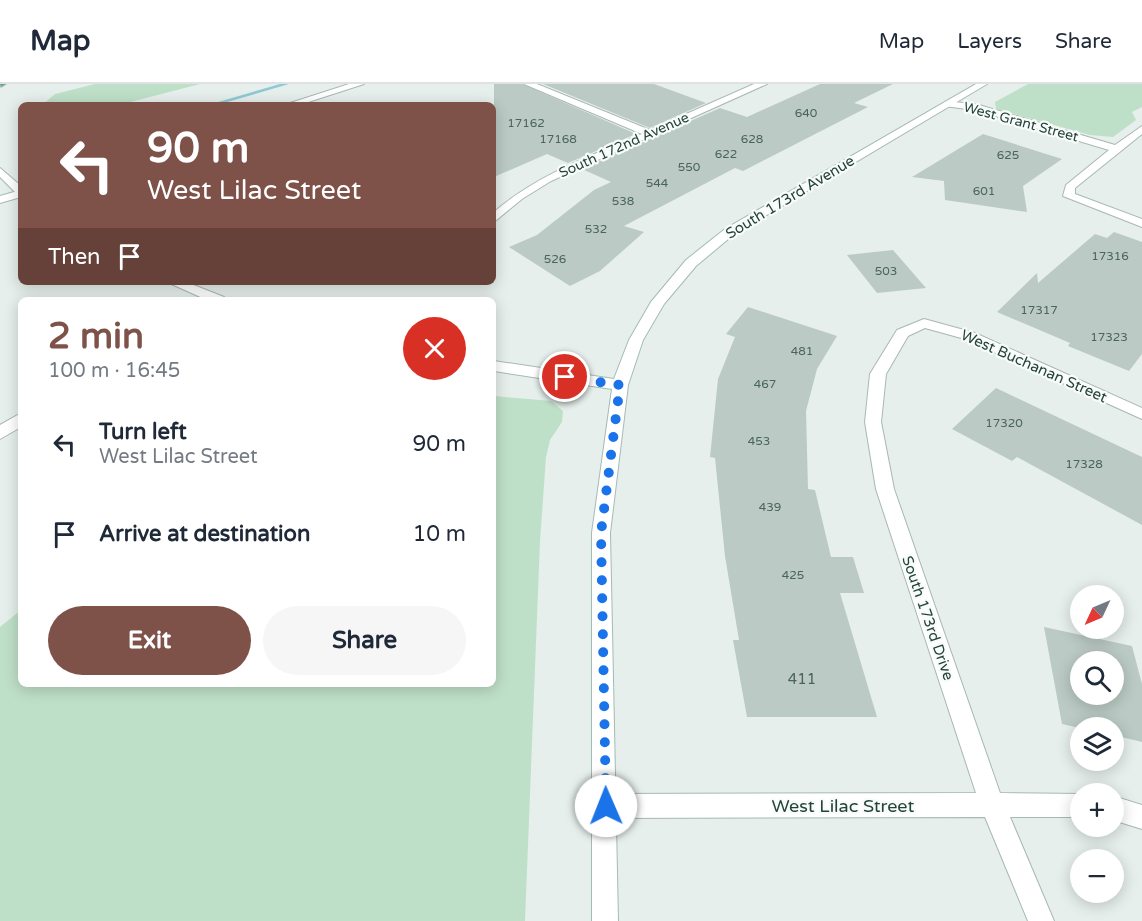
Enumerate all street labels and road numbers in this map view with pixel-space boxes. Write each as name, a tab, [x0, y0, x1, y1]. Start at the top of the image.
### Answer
street label: West Grant Street	[962, 98, 1081, 146]
street label: South 172nd Avenue	[556, 109, 692, 181]
street label: South 173rd Avenue	[722, 151, 858, 243]
street label: West Buchanan Street	[958, 326, 1110, 407]
street label: South 173rd Drive	[898, 553, 958, 683]
street label: West Lilac Street	[772, 795, 915, 817]

